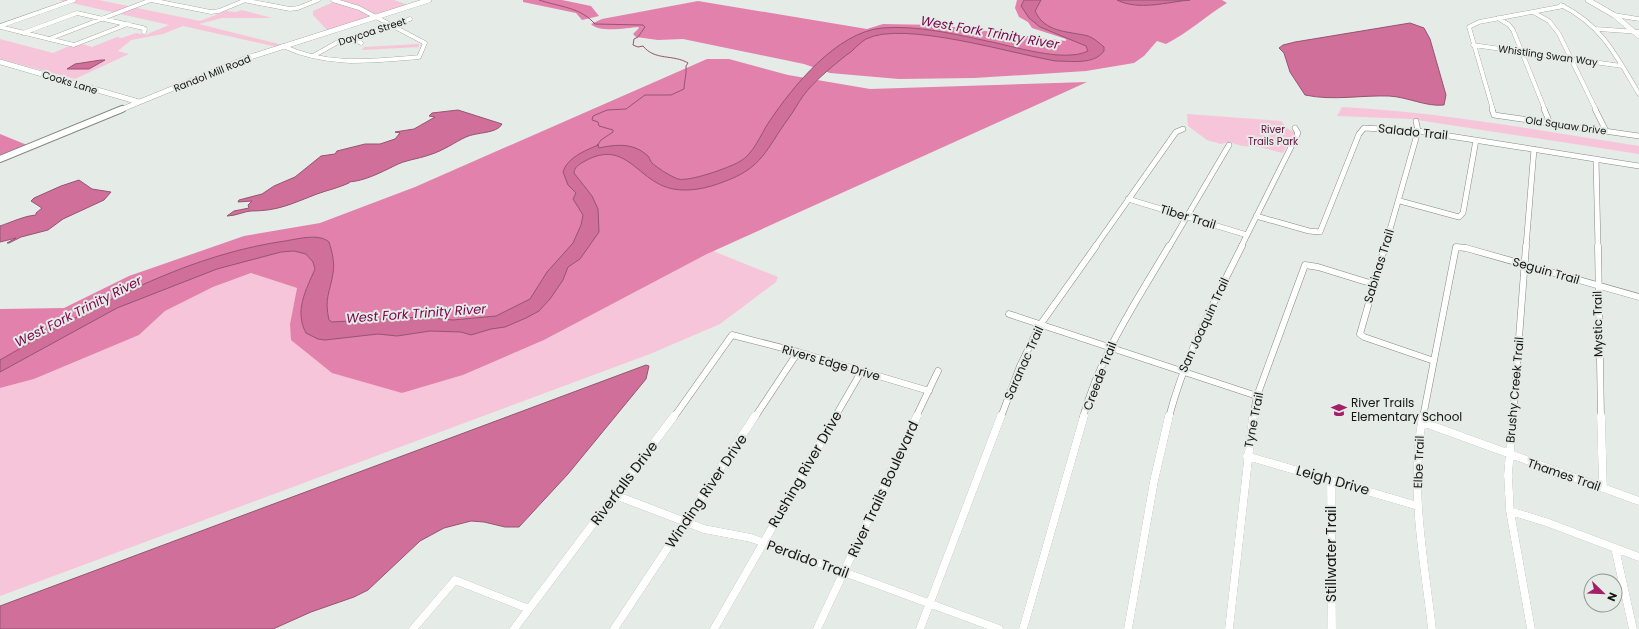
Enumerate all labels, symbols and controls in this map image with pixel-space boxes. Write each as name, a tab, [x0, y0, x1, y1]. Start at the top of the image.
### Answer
water label: West Fork Trinity River	[919, 11, 1062, 54]
street label: Daycoa Street	[336, 13, 408, 50]
street label: Whistling Swan Way	[1497, 41, 1599, 70]
street label: Randol Mill Road	[171, 51, 253, 96]
street label: Cooks Lane	[40, 67, 99, 98]
street label: Old Squaw Drive	[1525, 112, 1607, 139]
street label: Salado Trail	[1377, 119, 1449, 144]
park label: River Trails Park	[1248, 122, 1299, 149]
street label: Tiber Trail	[1158, 200, 1218, 233]
street label: Sabinas Trail	[1359, 227, 1398, 305]
street label: Seguin Trail	[1511, 253, 1582, 288]
water label: West Fork Trinity River	[11, 271, 146, 352]
street label: San Joaquin Trail	[1174, 275, 1233, 375]
street label: Mystic Trail	[1588, 291, 1607, 357]
water label: West Fork Trinity River	[345, 299, 488, 328]
street label: Saranac Trail	[1000, 323, 1047, 402]
street label: Brushy Creek Trail	[1501, 336, 1528, 444]
street label: Creede Trail	[1079, 339, 1120, 413]
street label: Rivers Edge Drive	[780, 340, 882, 385]
street label: Tyne Trail	[1240, 390, 1267, 449]
place label: River Trails Elementary School	[1351, 394, 1462, 425]
school or university icon: River Trails Elementary School	[1330, 401, 1348, 419]
street label: Rushing River Drive	[763, 407, 847, 531]
street label: River Trails Boulevard	[843, 418, 923, 560]
street label: Winding River Drive	[660, 430, 752, 552]
street label: Elbe Trail	[1409, 435, 1428, 489]
street label: Riverfalls Drive	[586, 436, 663, 529]
street label: Thames Trail	[1525, 454, 1603, 495]
street label: Leigh Drive	[1294, 460, 1372, 500]
street label: Stillwater Trail	[1321, 506, 1341, 602]
street label: Perdido Trail	[764, 535, 852, 583]
north arrow	[1583, 573, 1623, 613]
text: N	[1603, 590, 1621, 604]

